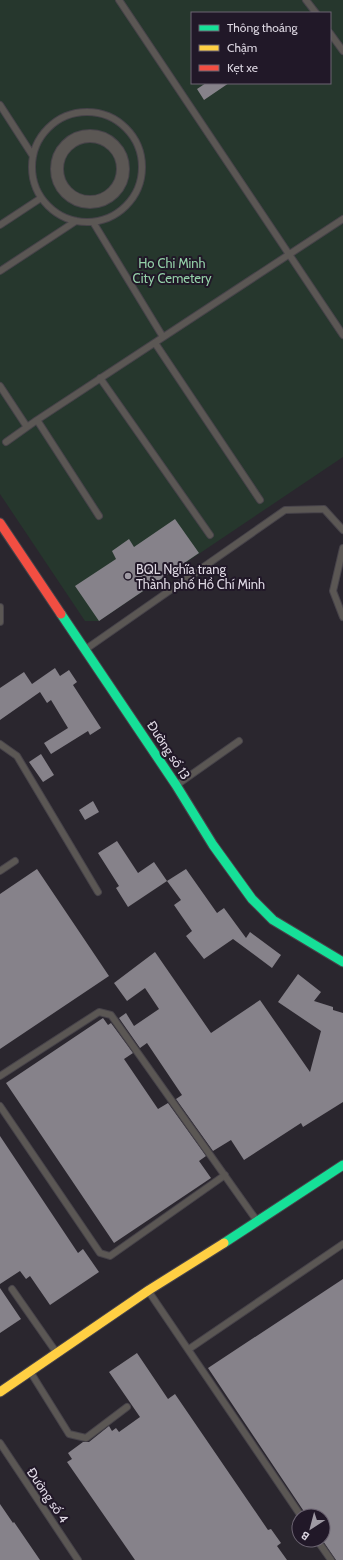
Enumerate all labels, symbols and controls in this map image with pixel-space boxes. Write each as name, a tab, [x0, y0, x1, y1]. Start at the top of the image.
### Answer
legend	[191, 12, 331, 84]
text: Thông thoáng	[227, 20, 298, 35]
text: Chậm	[227, 40, 257, 55]
text: Kẹt xe	[227, 60, 258, 75]
park label: Ho Chi Minh City Cemetery	[132, 255, 212, 286]
place label: BQL Nghĩa trang Thành phố Hồ Chí Minh	[136, 561, 265, 592]
marker: BQL Nghĩa trang Thành phố Hồ Chí Minh	[123, 571, 133, 581]
street label: Đường số 13	[144, 718, 194, 782]
street label: Đường số 4	[24, 1464, 73, 1526]
north arrow	[291, 1508, 331, 1548]
text: B	[298, 1528, 312, 1544]

